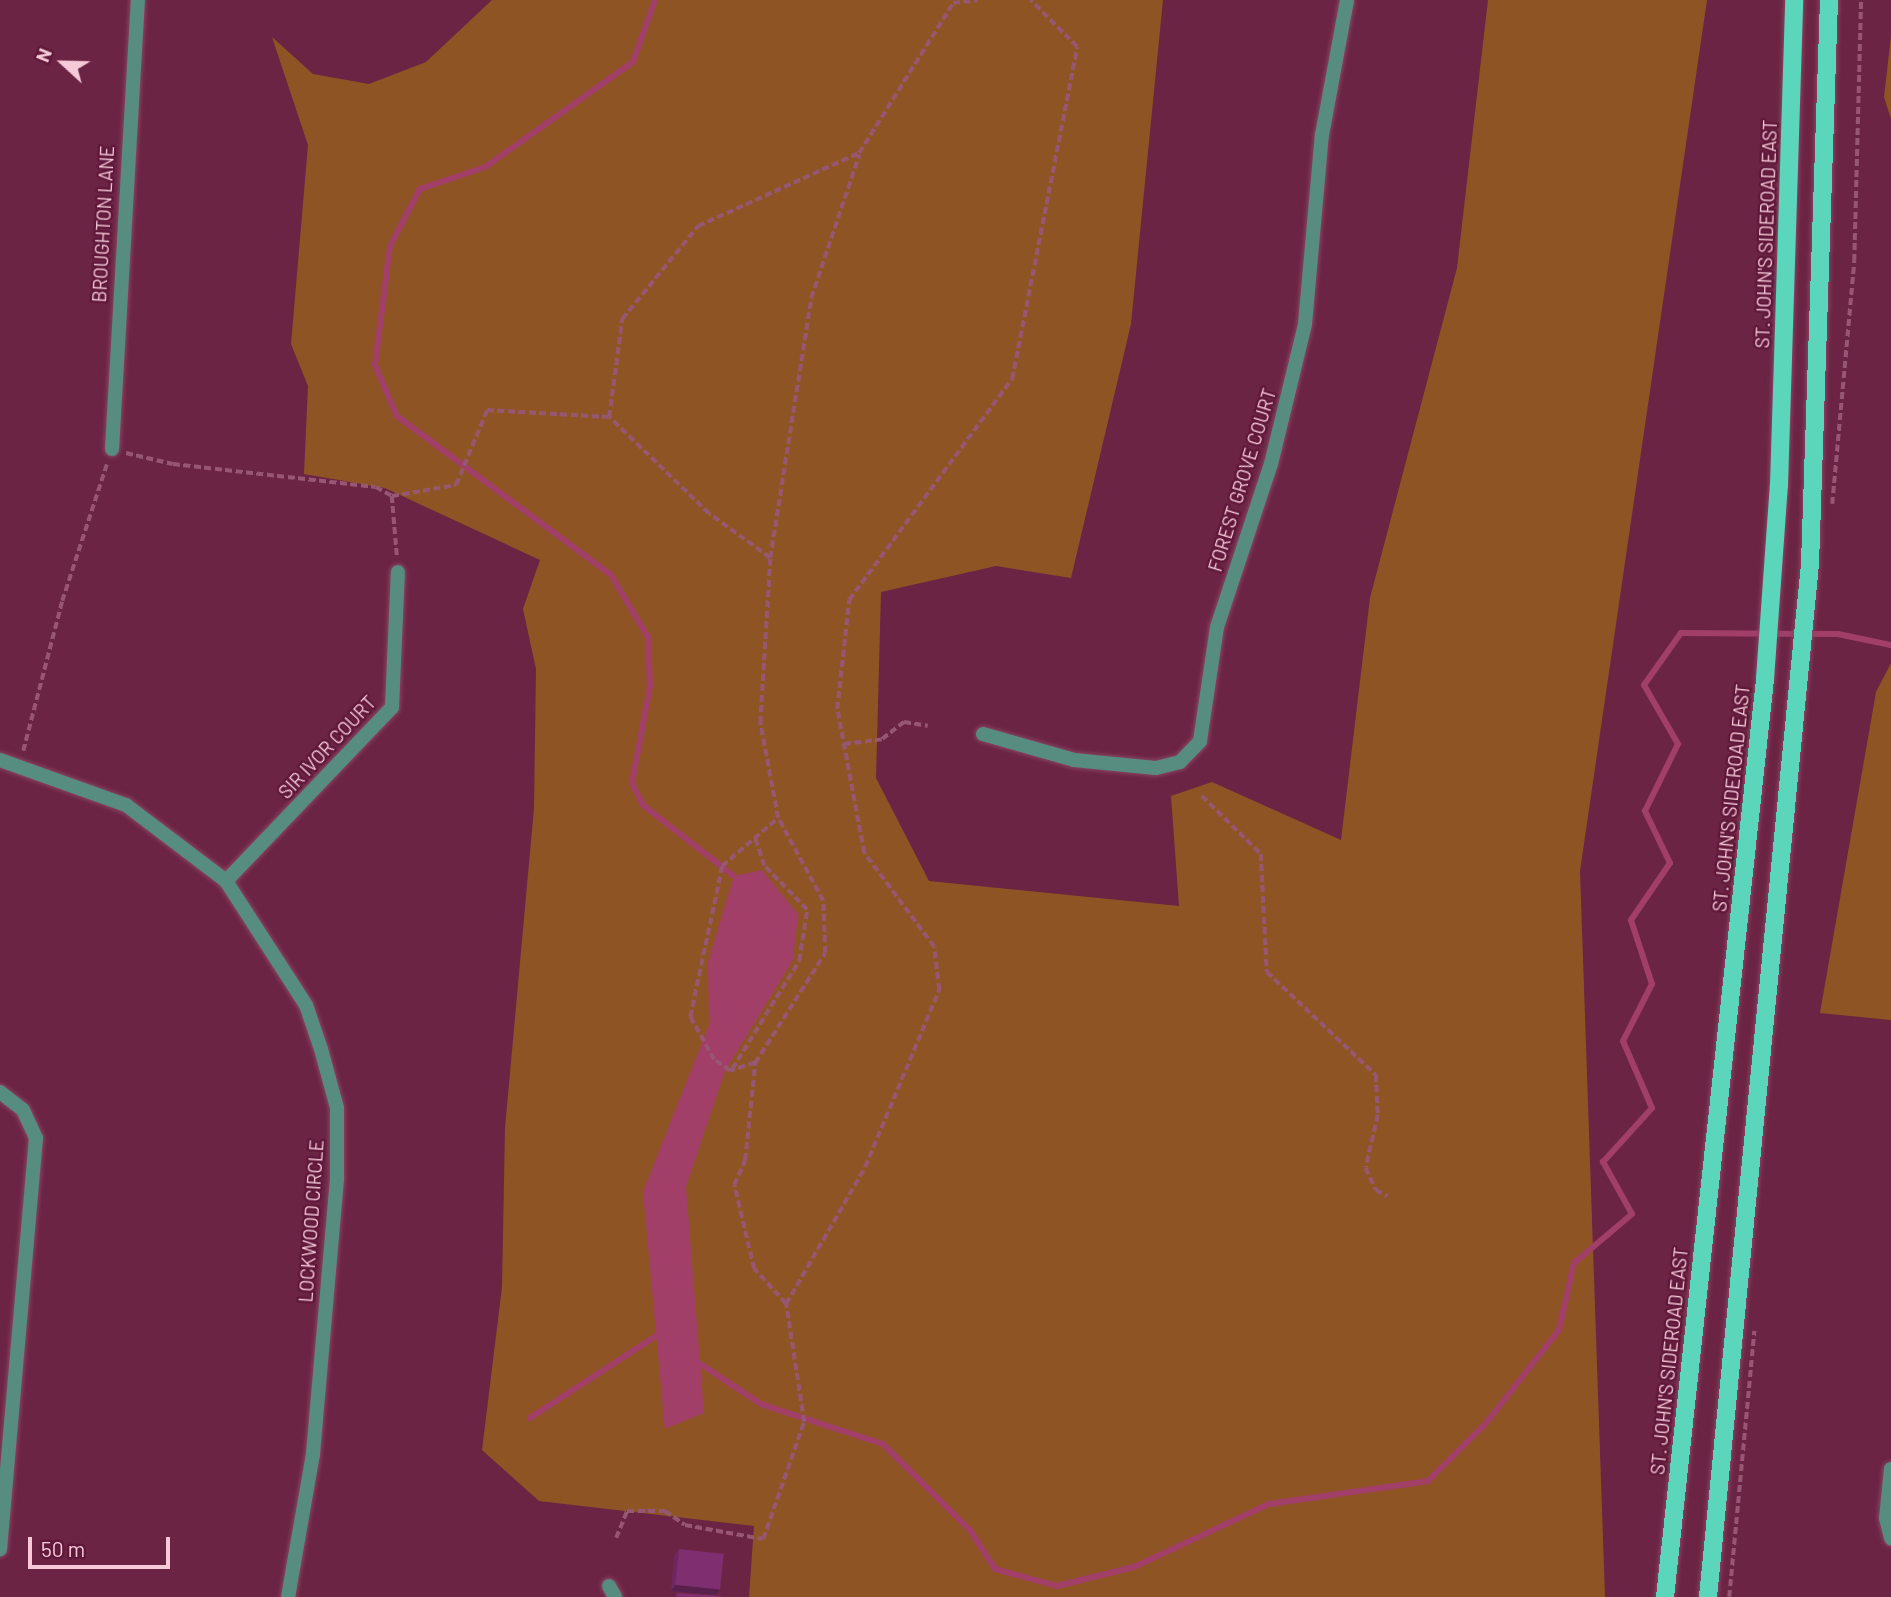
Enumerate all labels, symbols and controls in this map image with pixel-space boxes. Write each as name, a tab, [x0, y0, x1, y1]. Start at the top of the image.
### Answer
north arrow	[28, 28, 98, 98]
text: N	[30, 45, 56, 65]
street label: ST. JOHN'S SIDEROAD EAST	[1751, 119, 1781, 349]
street label: BROUGHTON LANE	[88, 145, 118, 303]
street label: FOREST GROVE COURT	[1203, 386, 1281, 574]
street label: ST. JOHN'S SIDEROAD EAST	[1708, 683, 1754, 913]
street label: SIR IVOR COURT	[273, 691, 381, 803]
street label: LOCKWOOD CIRCLE	[294, 1139, 328, 1303]
street label: ST. JOHN'S SIDEROAD EAST	[1646, 1246, 1692, 1476]
scale bar	[32, 1524, 173, 1568]
text: 50 m	[41, 1536, 85, 1561]

